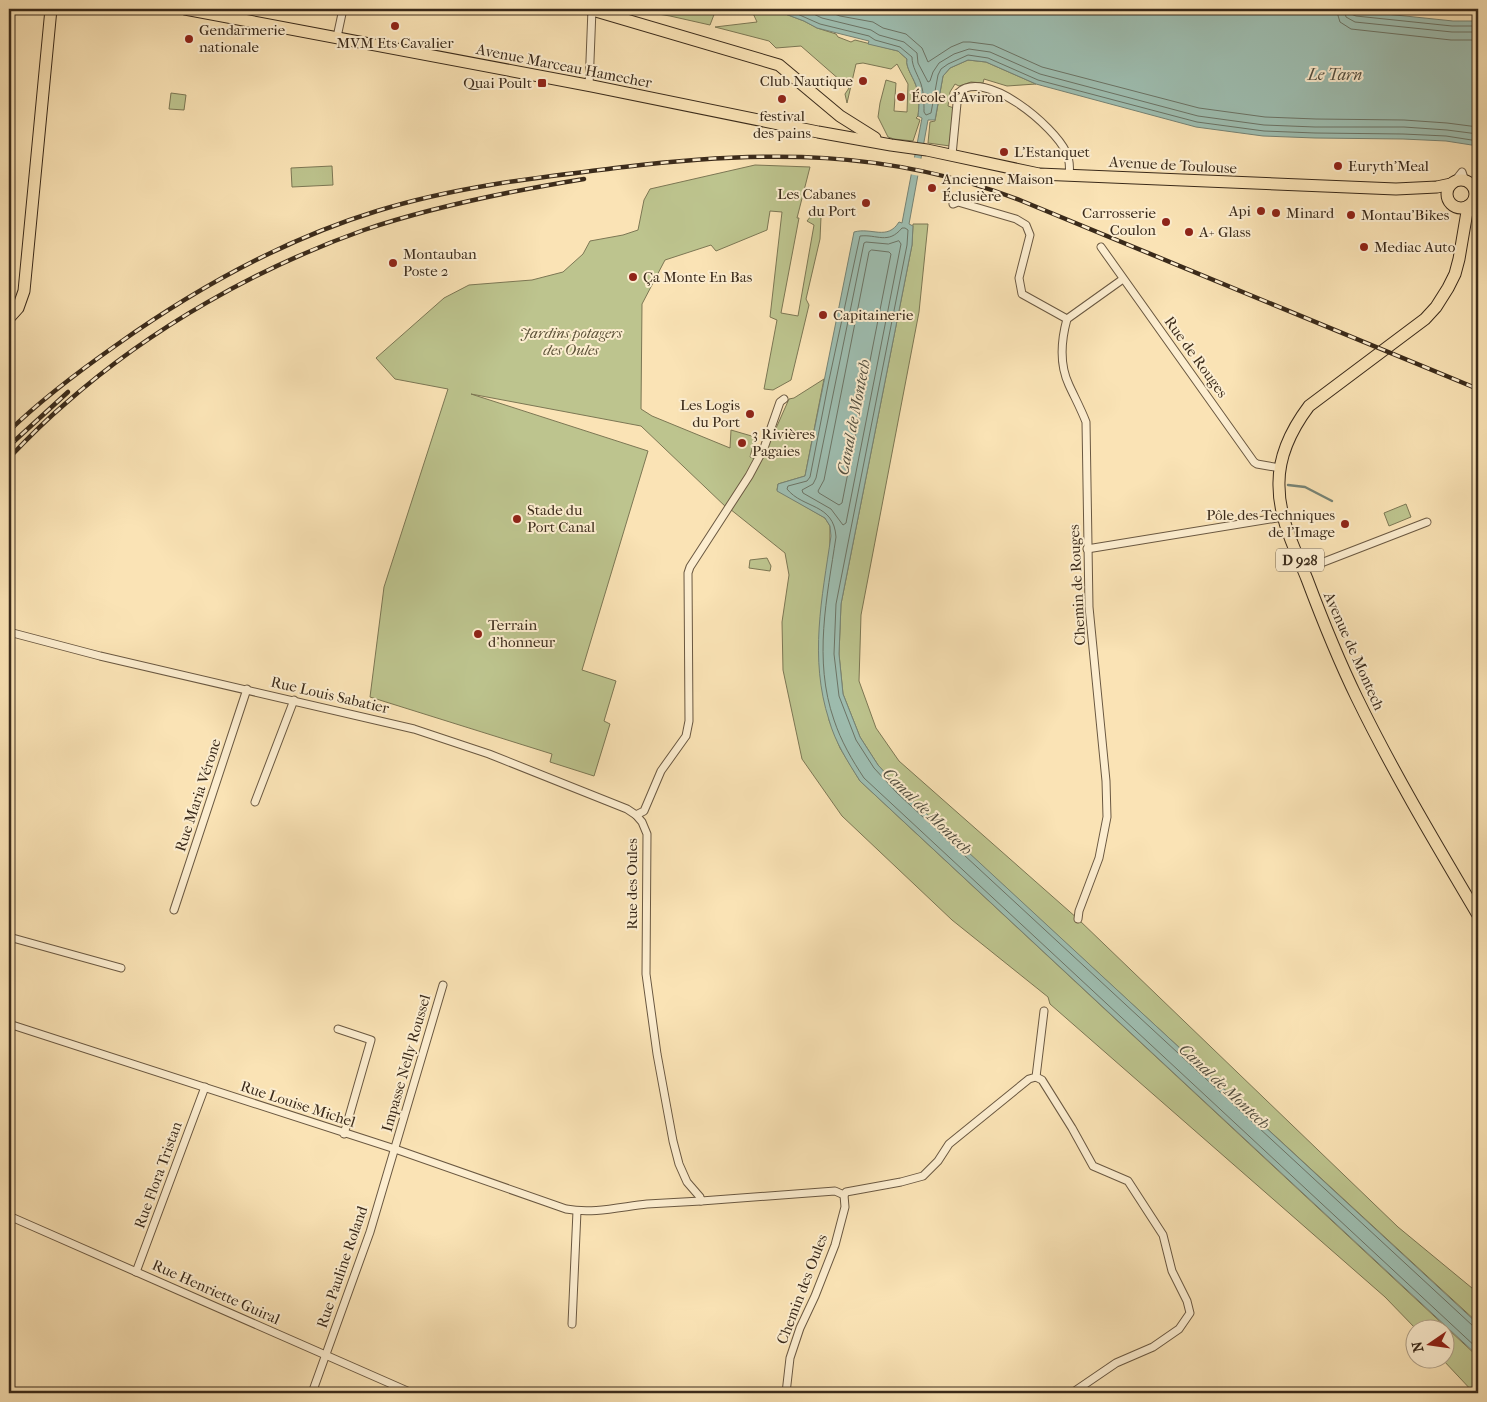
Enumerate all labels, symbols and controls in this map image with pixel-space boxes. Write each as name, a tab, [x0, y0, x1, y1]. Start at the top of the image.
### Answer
marker: MVM Ets Cavalier	[389, 20, 401, 32]
place label: Gendarmerie nationale	[199, 21, 286, 56]
marker: Gendarmerie nationale	[183, 33, 195, 45]
place label: MVM Ets Cavalier	[336, 34, 454, 52]
street label: Avenue Marceau Hamecher	[474, 40, 654, 92]
water label: Le Tarn	[1307, 65, 1362, 84]
place label: Club Nautique	[760, 72, 854, 90]
place label: Quai Poult	[463, 74, 533, 92]
marker: Club Nautique	[857, 75, 869, 87]
marker: Quai Poult	[536, 77, 548, 89]
place label: École d'Aviron	[911, 88, 1004, 106]
marker: École d'Aviron	[895, 91, 907, 103]
marker: festival des pains	[776, 93, 788, 105]
place label: festival des pains	[753, 107, 812, 142]
place label: L'Estanquet	[1014, 143, 1091, 161]
marker: L'Estanquet	[998, 146, 1010, 158]
street label: Avenue de Toulouse	[1108, 153, 1238, 177]
place label: Euryth'Meal	[1348, 157, 1429, 175]
marker: Euryth'Meal	[1332, 160, 1344, 172]
place label: Ancienne Maison Éclusière	[941, 170, 1054, 205]
marker: Ancienne Maison Éclusière	[926, 182, 938, 194]
place label: Les Cabanes du Port	[777, 185, 857, 220]
marker: Les Cabanes du Port	[860, 197, 872, 209]
place label: Api	[1228, 202, 1252, 220]
place label: Carrosserie Coulon	[1082, 204, 1157, 239]
place label: Minard	[1286, 204, 1335, 222]
marker: Api	[1255, 205, 1267, 217]
place label: Montau'Bikes	[1361, 206, 1450, 224]
marker: Minard	[1270, 207, 1282, 219]
marker: Montau'Bikes	[1345, 209, 1357, 221]
marker: Carrosserie Coulon	[1160, 216, 1172, 228]
place label: A+ Glass	[1198, 223, 1251, 241]
marker: A+ Glass	[1183, 226, 1195, 238]
place label: Mediac Auto	[1374, 238, 1456, 256]
marker: Mediac Auto	[1358, 241, 1370, 253]
place label: Montauban Poste 2	[403, 245, 477, 280]
marker: Montauban Poste 2	[387, 257, 399, 269]
place label: Ça Monte En Bas	[643, 268, 753, 286]
marker: Ça Monte En Bas	[627, 271, 639, 283]
place label: Capitainerie	[833, 306, 914, 324]
marker: Capitainerie	[817, 309, 829, 321]
street label: Rue de Rouges	[1160, 313, 1232, 402]
park label: Jardins potagers des Oules	[520, 324, 623, 359]
water label: Canal de Montech	[833, 358, 874, 476]
place label: Les Logis du Port	[680, 396, 741, 431]
marker: Les Logis du Port	[744, 408, 756, 420]
place label: 3 Rivières Pagaies	[752, 425, 815, 460]
marker: 3 Rivières Pagaies	[736, 437, 748, 449]
place label: Stade du Port Canal	[527, 501, 595, 536]
place label: Pôle des Techniques de l'Image	[1206, 506, 1336, 541]
marker: Stade du Port Canal	[511, 513, 523, 525]
marker: Pôle des Techniques de l'Image	[1339, 518, 1351, 530]
street label: Chemin de Rouges	[1065, 524, 1089, 646]
road number: D 928	[1276, 548, 1324, 572]
street label: Avenue de Montech	[1319, 588, 1388, 714]
place label: Terrain d'honneur	[488, 616, 556, 651]
marker: Terrain d'honneur	[472, 628, 484, 640]
street label: Rue Louis Sabatier	[269, 673, 392, 718]
street label: Rue Maria Vérone	[171, 736, 225, 854]
water label: Canal de Montech	[879, 764, 976, 859]
street label: Rue des Oules	[623, 838, 641, 930]
street label: Impasse Nelly Roussel	[378, 992, 434, 1134]
water label: Canal de Montech	[1175, 1039, 1274, 1133]
street label: Rue Louise Michel	[238, 1077, 358, 1131]
street label: Rue Flora Tristan	[130, 1119, 186, 1231]
street label: Rue Pauline Roland	[313, 1203, 372, 1330]
street label: Chemin des Oules	[773, 1231, 831, 1347]
street label: Rue Henriette Guiral	[149, 1256, 283, 1328]
north arrow	[1404, 1320, 1454, 1370]
text: N	[1408, 1339, 1427, 1354]

